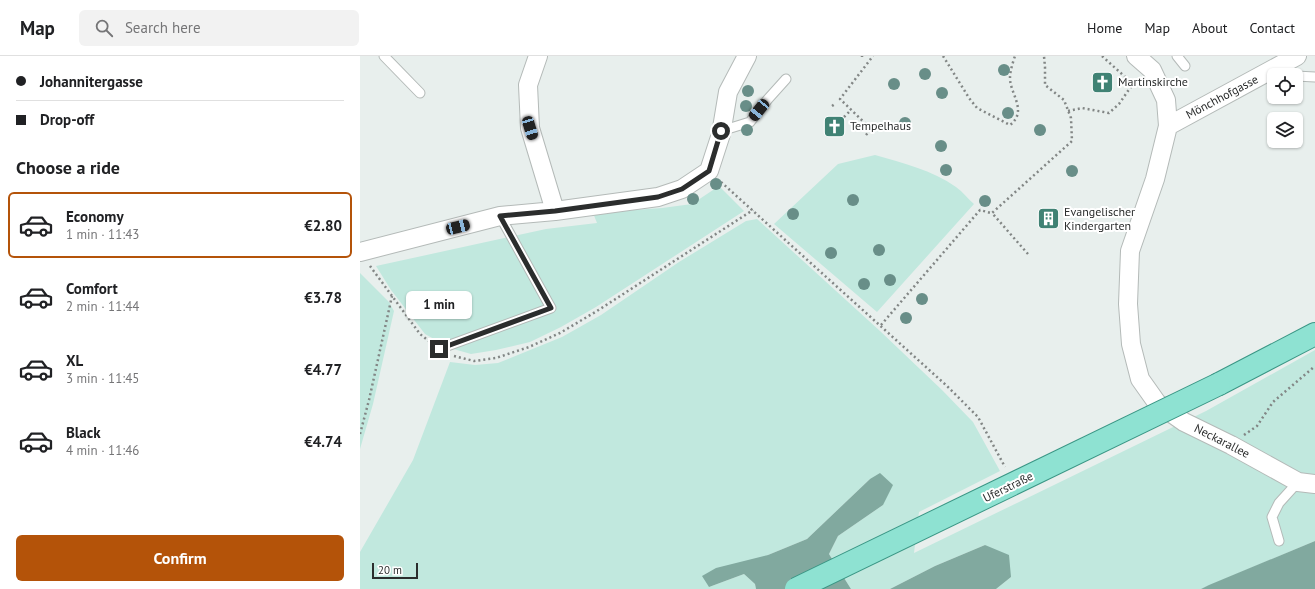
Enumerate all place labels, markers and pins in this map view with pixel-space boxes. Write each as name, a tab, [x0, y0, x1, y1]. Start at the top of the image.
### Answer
church icon: Martinskirche	[1090, 69, 1116, 95]
place label: Martinskirche	[1118, 74, 1188, 89]
church icon: Tempelhaus	[822, 113, 848, 139]
place label: Tempelhaus	[850, 118, 911, 133]
place label: Evangelischer Kindergarten	[1064, 204, 1135, 233]
building icon: Evangelischer Kindergarten	[1035, 206, 1061, 232]

